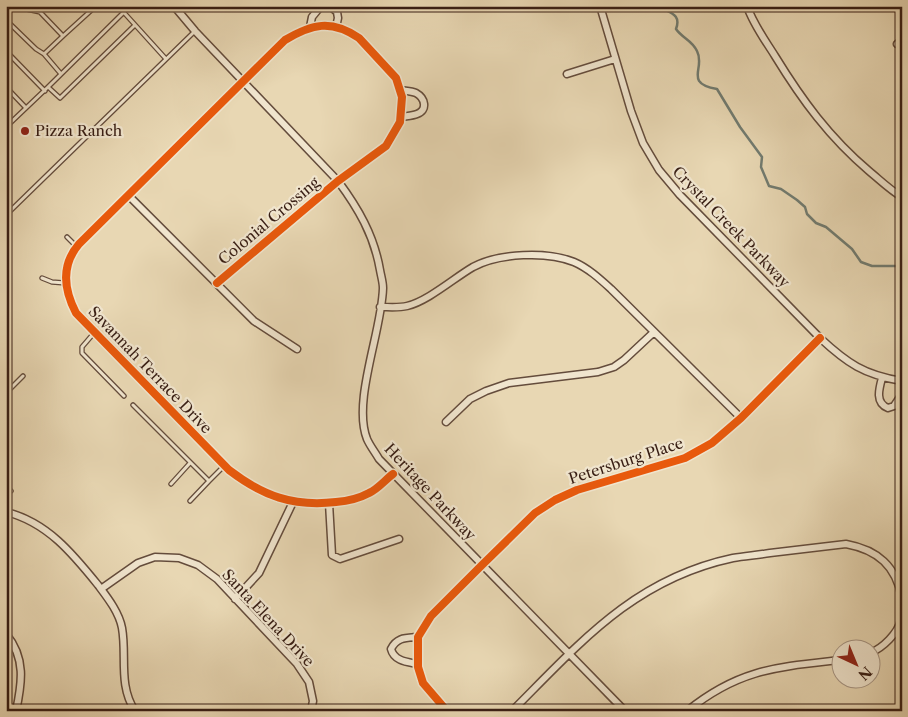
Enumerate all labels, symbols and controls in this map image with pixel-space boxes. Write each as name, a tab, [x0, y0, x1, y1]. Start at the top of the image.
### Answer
place label: Pizza Ranch	[35, 121, 123, 140]
marker: Pizza Ranch	[19, 125, 31, 137]
street label: Crystal Creek Parkway	[669, 162, 795, 292]
street label: Colonial Crossing	[214, 173, 323, 269]
street label: Savannah Terrace Drive	[85, 302, 216, 437]
street label: Petersburg Place	[566, 433, 686, 488]
street label: Heritage Parkway	[381, 439, 481, 544]
street label: Santa Elena Drive	[218, 565, 318, 670]
north arrow	[830, 640, 880, 690]
text: N	[854, 663, 876, 684]

